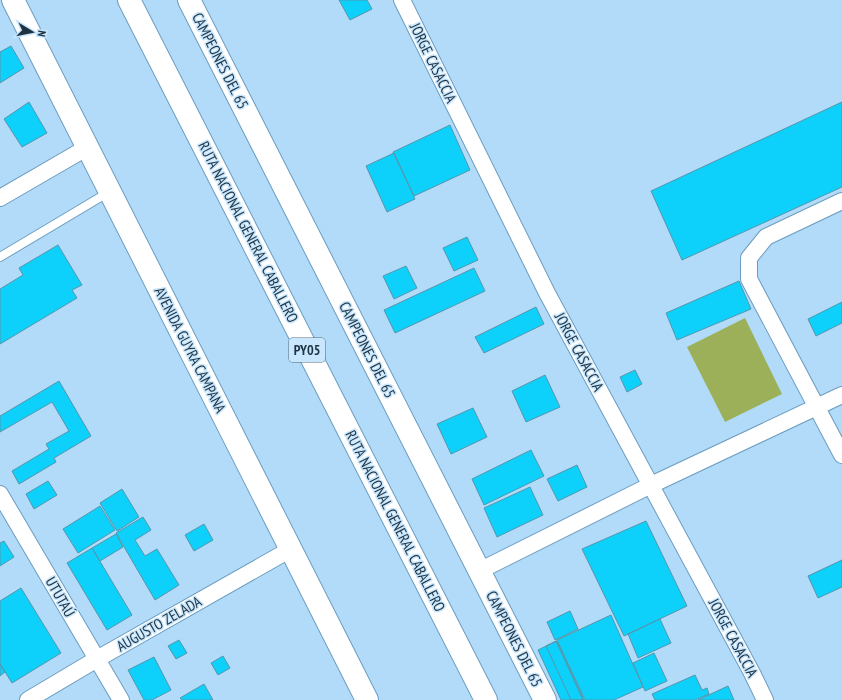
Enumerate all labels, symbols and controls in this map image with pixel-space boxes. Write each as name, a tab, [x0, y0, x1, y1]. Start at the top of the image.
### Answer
street label: CAMPEONES DEL 65	[188, 10, 253, 112]
north arrow	[12, 12, 52, 52]
street label: JORGE CASACCIA	[406, 19, 461, 107]
text: N	[34, 30, 49, 38]
street label: RUTA NACIONAL GENERAL CABALLERO	[194, 138, 303, 326]
street label: AVENIDA GUYRA CAMPANA	[150, 284, 231, 417]
street label: CAMPEONES DEL 65	[335, 299, 400, 401]
street label: JORGE CASACCIA	[550, 308, 609, 395]
road number: PY05	[289, 338, 325, 362]
street label: RUTA NACIONAL GENERAL CABALLERO	[341, 427, 450, 615]
street label: UTUTAÚ	[41, 573, 79, 620]
street label: CAMPEONES DEL 65	[482, 588, 547, 690]
street label: AUGUSTO ZELADA	[113, 591, 205, 656]
street label: JORGE CASACCIA	[704, 594, 763, 681]

